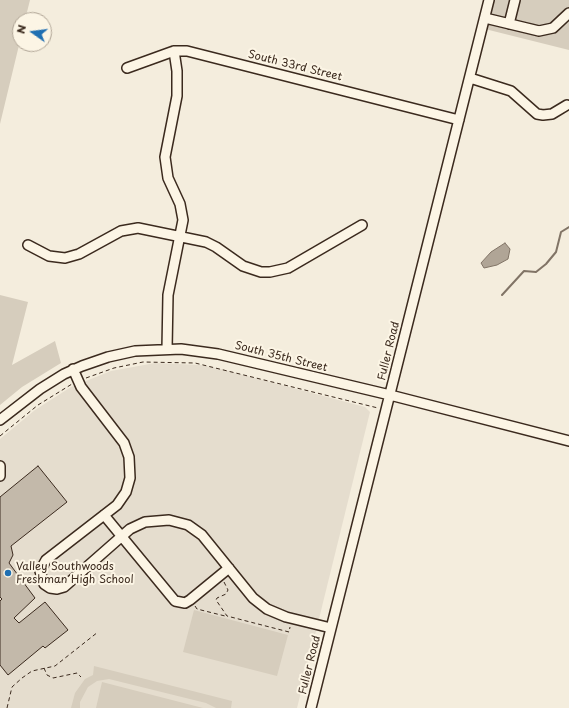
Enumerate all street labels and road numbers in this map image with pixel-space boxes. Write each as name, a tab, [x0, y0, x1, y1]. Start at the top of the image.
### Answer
street label: South 33rd Street	[247, 48, 343, 84]
street label: Fuller Road	[375, 320, 403, 382]
street label: South 35th Street	[233, 339, 329, 375]
street label: Fuller Road	[296, 634, 324, 696]

